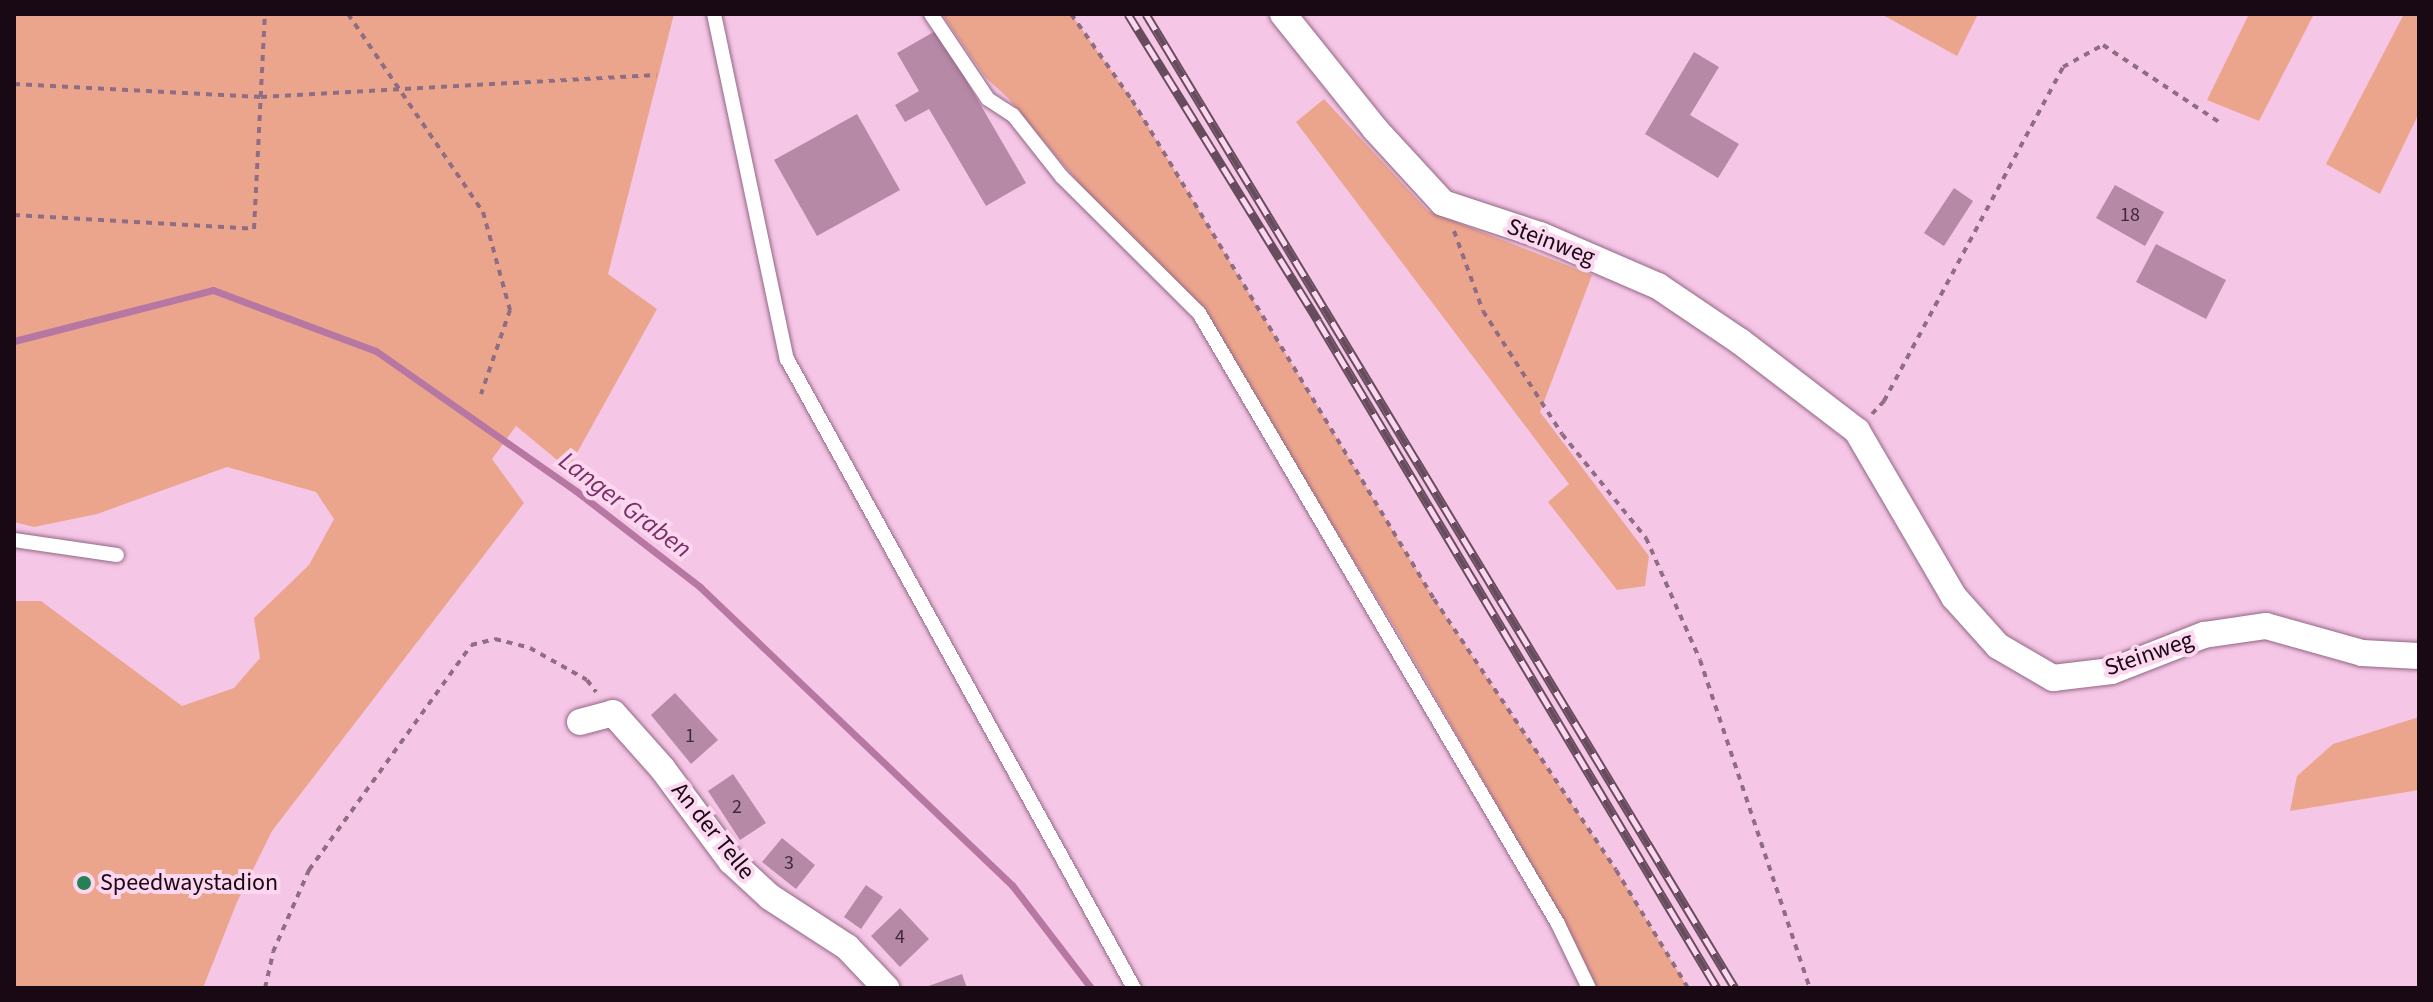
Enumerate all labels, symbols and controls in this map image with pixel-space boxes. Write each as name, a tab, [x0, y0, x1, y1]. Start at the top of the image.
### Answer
house number: 18	[2120, 203, 2140, 227]
street label: Steinweg	[1503, 212, 1599, 272]
water label: Langer Graben	[553, 445, 697, 565]
street label: Steinweg	[2101, 625, 2197, 683]
house number: 1	[685, 724, 695, 748]
street label: An der Telle	[665, 777, 761, 885]
house number: 2	[732, 795, 742, 819]
house number: 3	[784, 851, 794, 875]
place label: Speedwaystadion	[100, 869, 278, 897]
marker: Speedwaystadion	[75, 874, 93, 892]
house number: 4	[895, 925, 905, 949]

